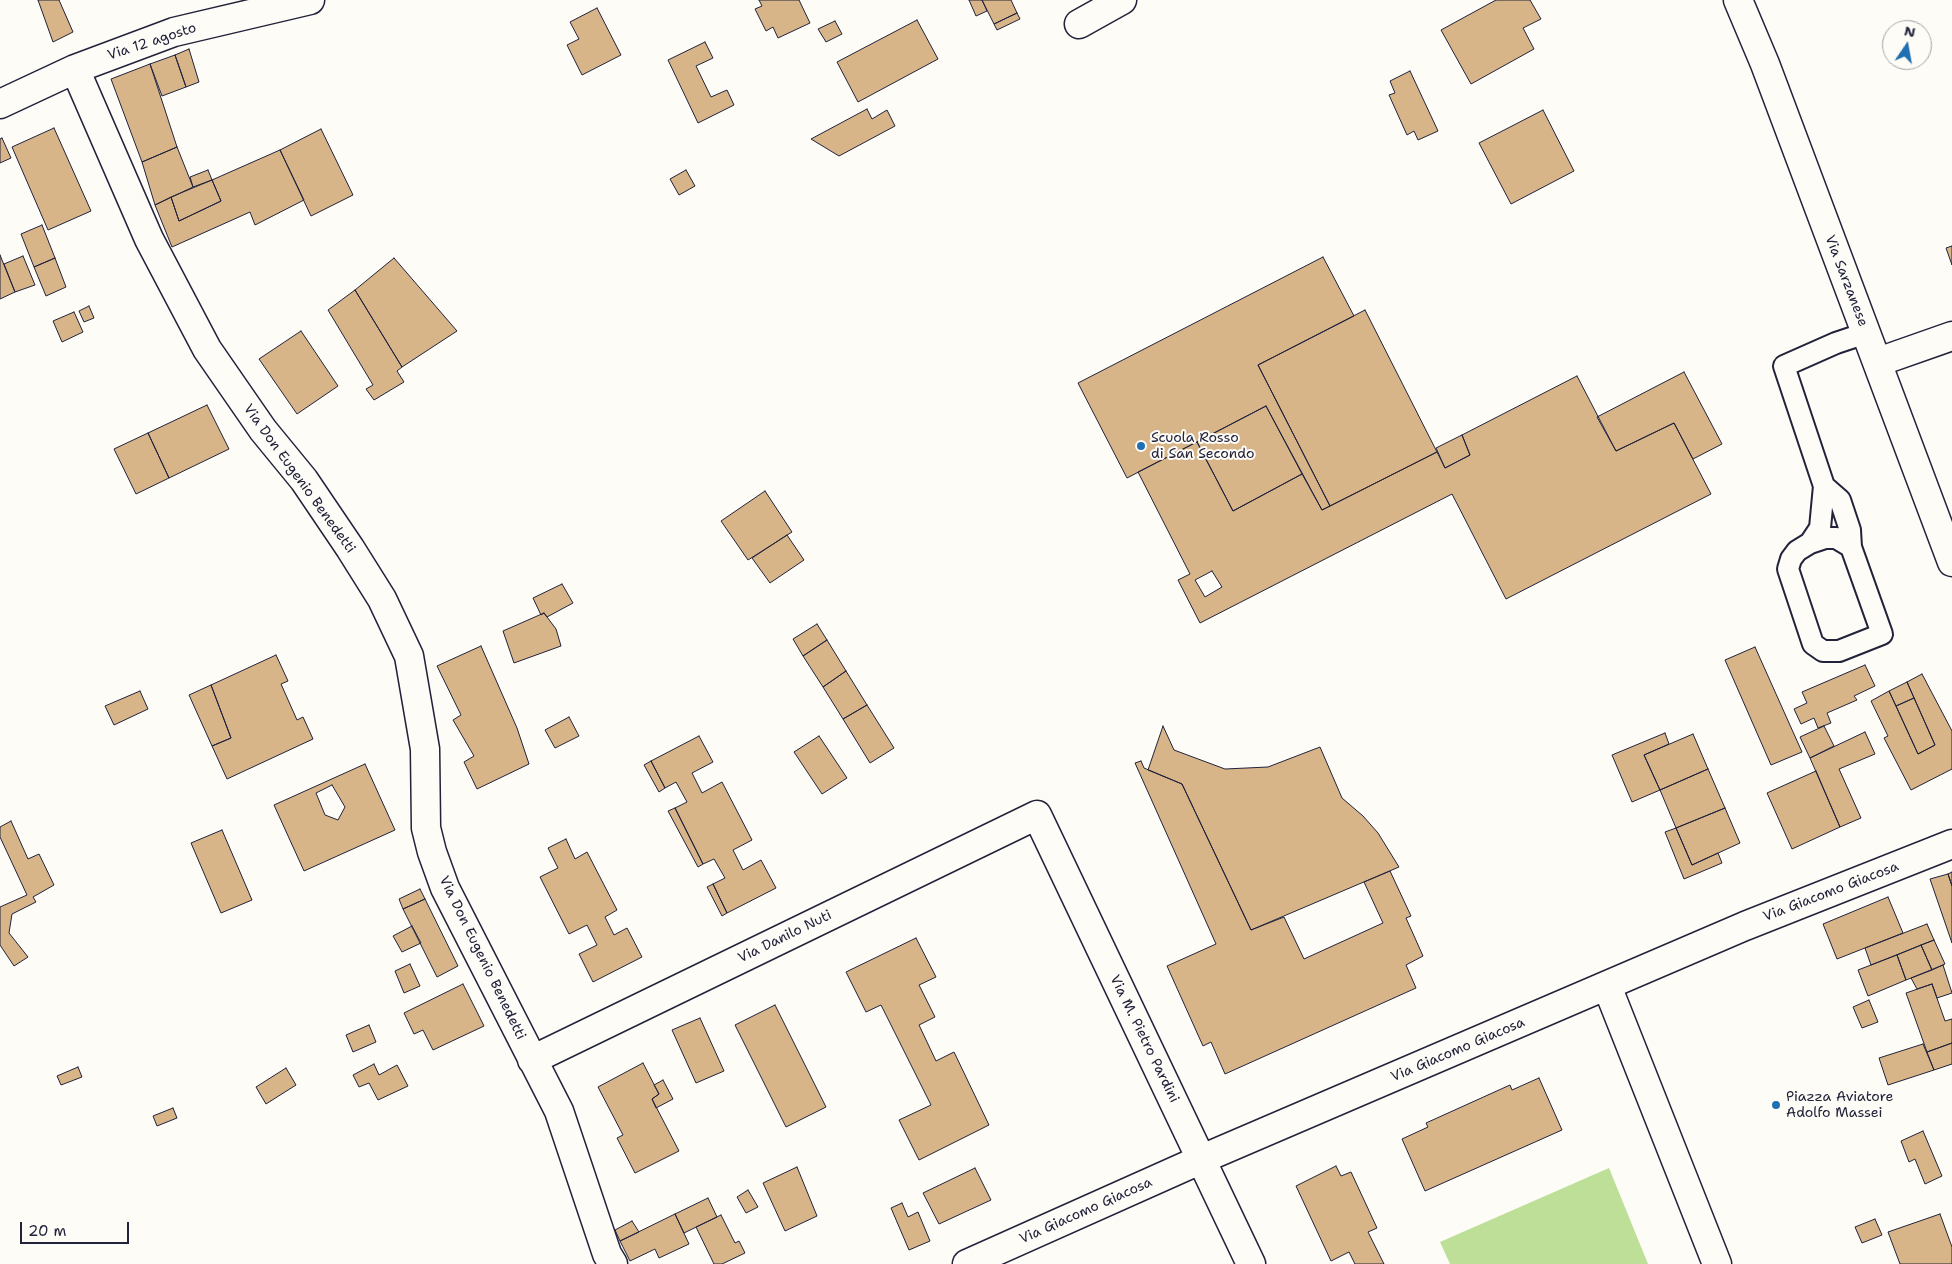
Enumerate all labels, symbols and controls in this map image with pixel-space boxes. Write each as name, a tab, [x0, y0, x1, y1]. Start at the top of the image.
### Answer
street label: Via 12 agosto	[105, 20, 199, 64]
north arrow	[1882, 20, 1932, 70]
text: N	[1903, 21, 1917, 41]
street label: Via Sarzanese	[1821, 233, 1871, 329]
street label: Via Don Eugenio Benedetti	[239, 401, 359, 557]
place label: Scuola Rosso di San Secondo	[1151, 430, 1254, 462]
marker: Scuola Rosso di San Secondo	[1135, 440, 1147, 452]
street label: Via Giacomo Giacosa	[1761, 858, 1901, 926]
street label: Via Don Eugenio Benedetti	[435, 873, 529, 1043]
street label: Via Danilo Nuti	[735, 907, 835, 967]
street label: Via M. Pietro Pardini	[1106, 972, 1182, 1106]
street label: Via Giacomo Giacosa	[1389, 1014, 1527, 1086]
place label: Piazza Aviatore Adolfo Massei	[1786, 1089, 1893, 1122]
marker: Piazza Aviatore Adolfo Massei	[1770, 1099, 1782, 1111]
street label: Via Giacomo Giacosa	[1017, 1174, 1155, 1248]
scale bar	[22, 1212, 131, 1244]
text: 20 m	[28, 1221, 67, 1241]

